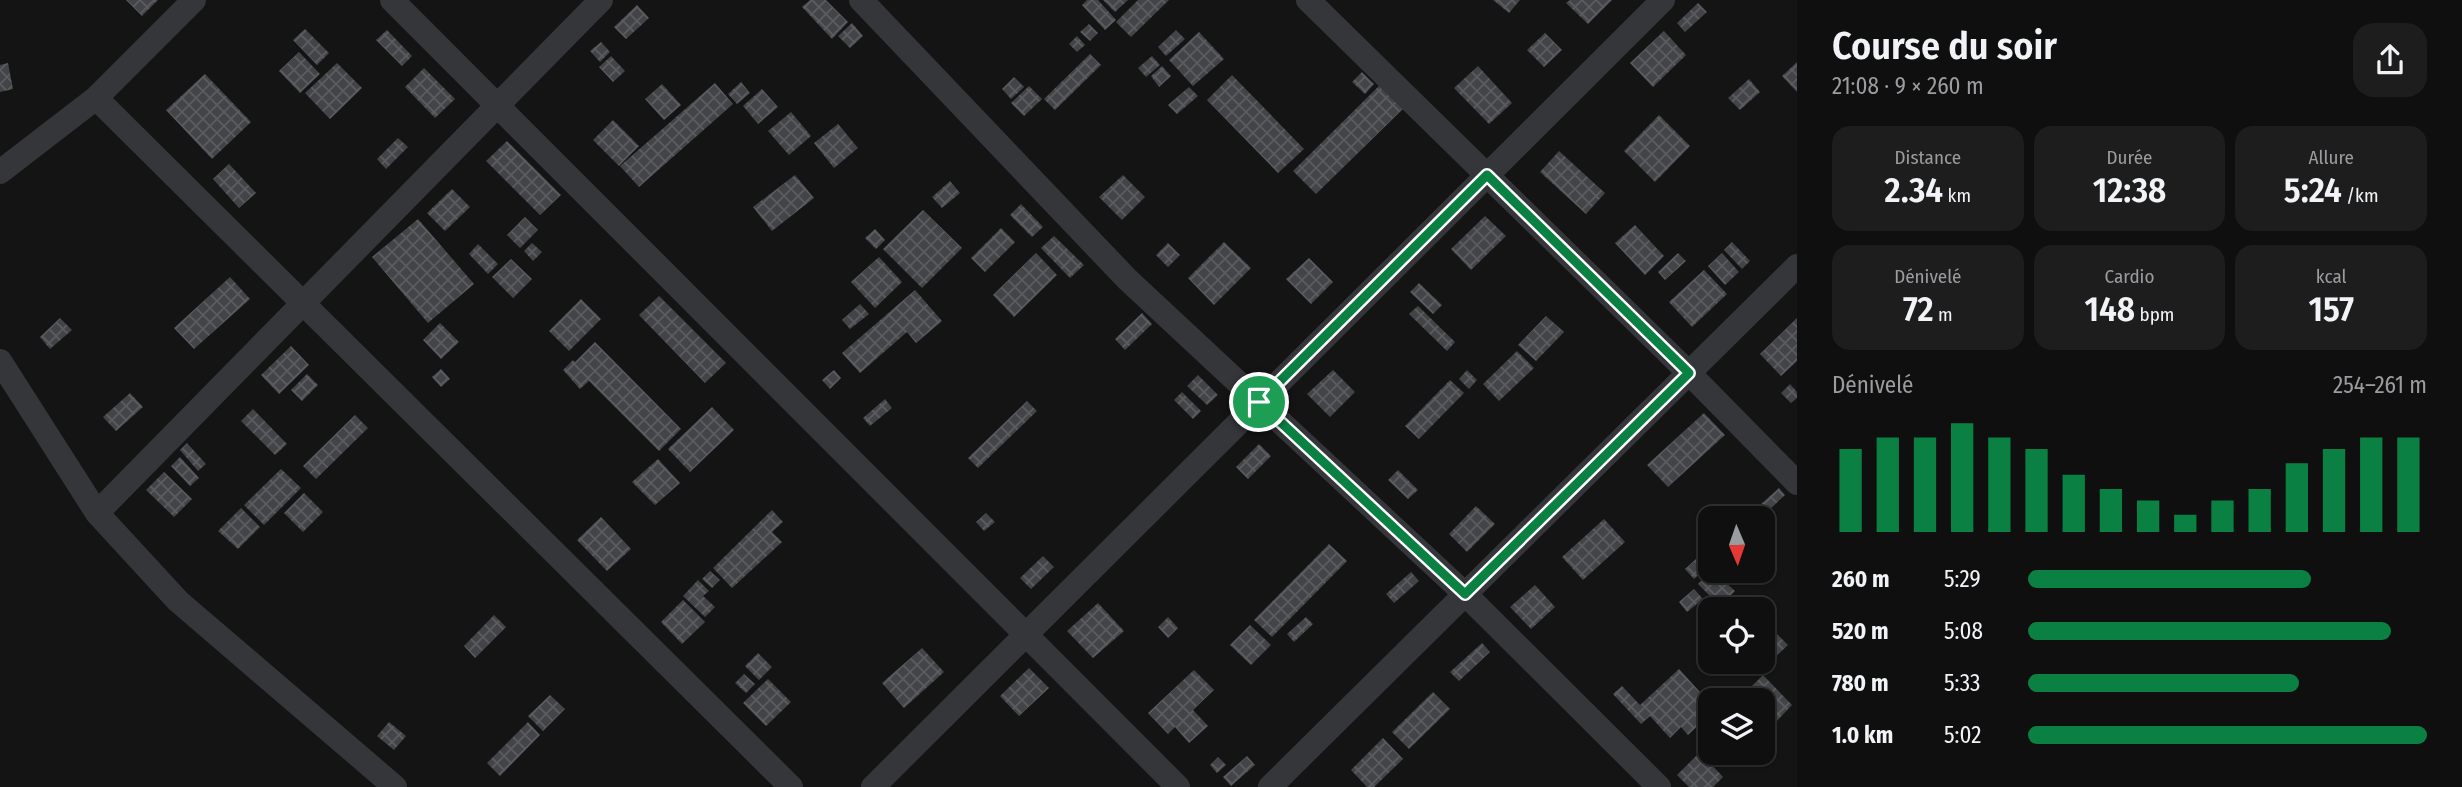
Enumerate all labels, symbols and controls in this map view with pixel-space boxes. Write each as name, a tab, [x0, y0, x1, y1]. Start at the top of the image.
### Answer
text: Course du soir	[1832, 23, 2057, 69]
button: share	[2353, 23, 2427, 97]
text: 21:08 · 9 × 260 m	[1832, 72, 1984, 100]
text: Distance	[1895, 146, 1961, 169]
text: Durée	[2107, 146, 2152, 169]
text: Allure	[2308, 146, 2354, 169]
text: 2.34	[1885, 169, 1943, 211]
text: 12:38	[2093, 169, 2166, 211]
text: 5:24	[2284, 169, 2342, 211]
text: km	[1943, 184, 1971, 207]
text: /km	[2342, 184, 2379, 207]
text: Dénivelé	[1894, 265, 1961, 288]
text: Cardio	[2105, 265, 2154, 288]
text: kcal	[2316, 265, 2347, 288]
text: 72	[1903, 288, 1934, 330]
text: 148	[2085, 288, 2135, 330]
text: 157	[2308, 288, 2354, 330]
text: m	[1934, 303, 1953, 326]
text: bpm	[2135, 303, 2174, 326]
text: Dénivelé	[1832, 371, 1913, 399]
text: 254–261 m	[2333, 371, 2427, 399]
pin	[1229, 372, 1289, 432]
icon: arrive	[1240, 383, 1278, 421]
north arrow	[1698, 506, 1774, 583]
map controls	[1698, 506, 1775, 765]
text: 260 m	[1832, 565, 1890, 593]
text: 5:29	[1944, 565, 1981, 593]
button: locate	[1698, 597, 1775, 674]
text: 520 m	[1832, 617, 1889, 645]
text: 5:08	[1944, 617, 1983, 645]
text: 780 m	[1832, 669, 1889, 697]
text: 5:33	[1944, 669, 1980, 697]
button: layers	[1698, 688, 1775, 765]
text: 1.0 km	[1832, 721, 1893, 749]
text: 5:02	[1944, 721, 1981, 749]

